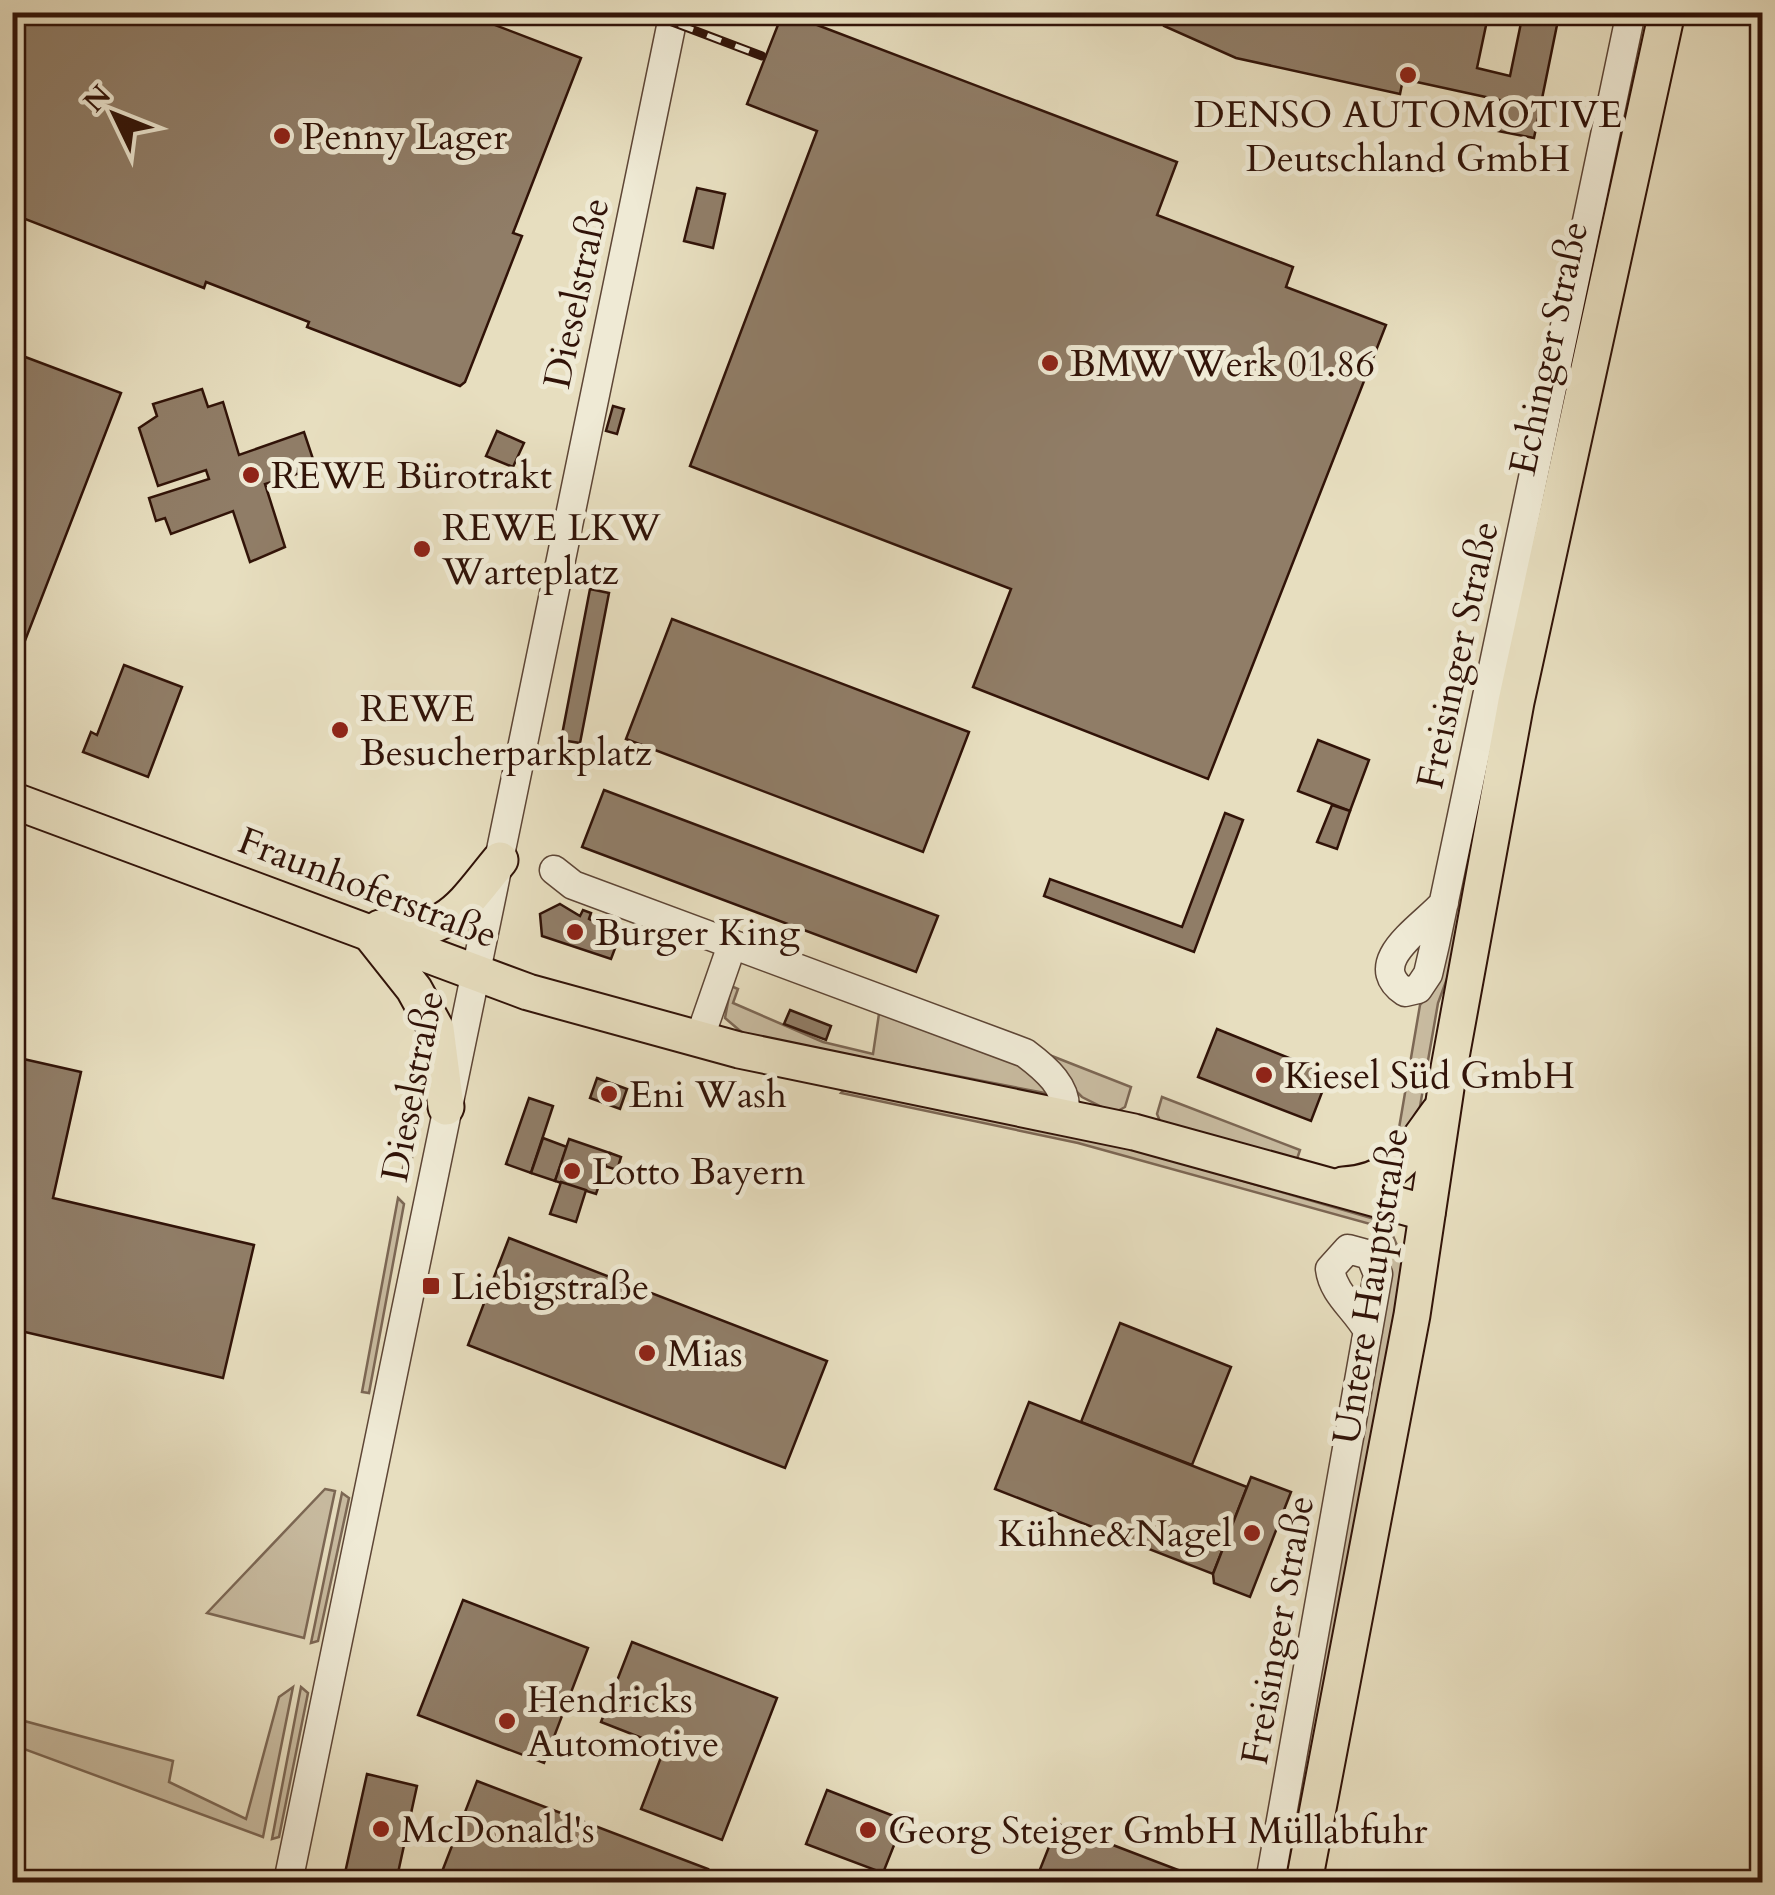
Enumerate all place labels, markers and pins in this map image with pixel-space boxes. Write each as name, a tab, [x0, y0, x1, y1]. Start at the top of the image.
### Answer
marker: DENSO AUTOMOTIVE Deutschland GmbH	[1397, 64, 1419, 86]
place label: DENSO AUTOMOTIVE Deutschland GmbH	[1194, 89, 1622, 185]
place label: Penny Lager	[302, 111, 507, 163]
marker: Penny Lager	[271, 125, 293, 147]
place label: BMW Werk 01.86	[1070, 338, 1375, 390]
marker: BMW Werk 01.86	[1039, 352, 1061, 374]
place label: REWE Bürotrakt	[271, 450, 552, 502]
marker: REWE Bürotrakt	[240, 464, 262, 486]
place label: REWE LKW Warteplatz	[441, 502, 661, 598]
marker: REWE LKW Warteplatz	[411, 538, 433, 560]
place label: REWE Besucherparkplatz	[360, 683, 652, 779]
marker: REWE Besucherparkplatz	[329, 719, 351, 741]
place label: Burger King	[595, 907, 801, 959]
marker: Burger King	[564, 921, 586, 943]
place label: Kiesel Süd GmbH	[1284, 1050, 1575, 1102]
marker: Kiesel Süd GmbH	[1253, 1064, 1275, 1086]
place label: Eni Wash	[629, 1069, 787, 1121]
marker: Eni Wash	[598, 1083, 620, 1105]
place label: Lotto Bayern	[592, 1146, 806, 1198]
marker: Lotto Bayern	[561, 1160, 583, 1182]
place label: Liebigstraße	[451, 1261, 649, 1313]
marker: Liebigstraße	[420, 1275, 442, 1297]
place label: Mias	[667, 1328, 743, 1380]
marker: Mias	[636, 1342, 658, 1364]
place label: Kühne&Nagel	[998, 1508, 1232, 1560]
marker: Kühne&Nagel	[1241, 1522, 1263, 1544]
place label: Hendricks Automotive	[527, 1674, 719, 1770]
marker: Hendricks Automotive	[496, 1710, 518, 1732]
place label: McDonald's	[401, 1804, 595, 1856]
place label: Georg Steiger GmbH Müllabfuhr	[888, 1805, 1427, 1857]
marker: McDonald's	[370, 1818, 392, 1840]
marker: Georg Steiger GmbH Müllabfuhr	[857, 1819, 879, 1841]

